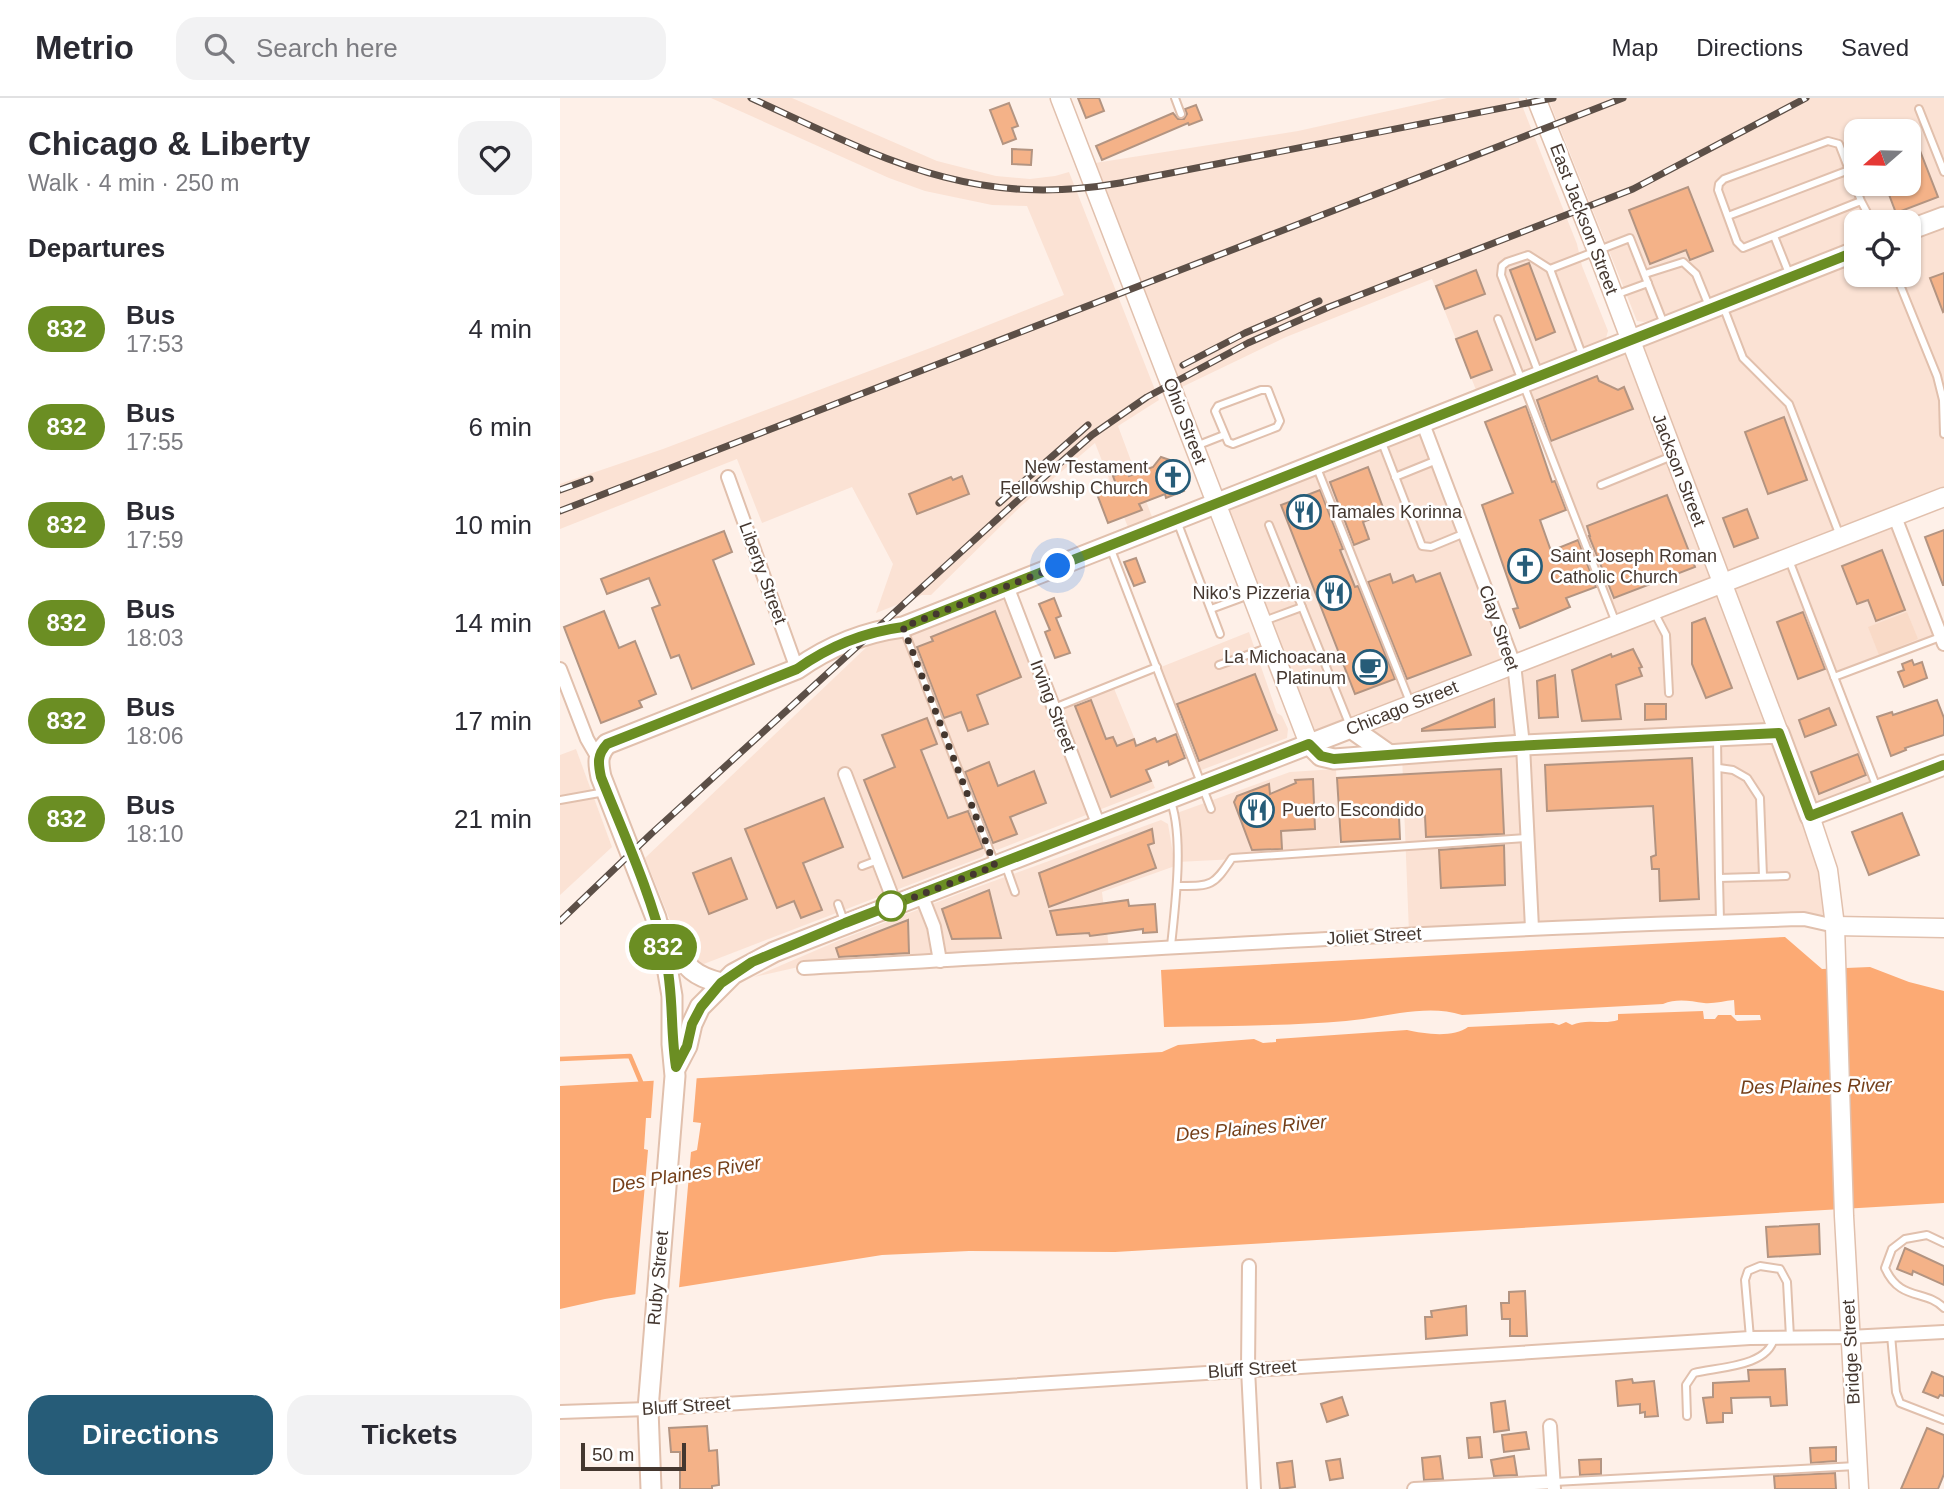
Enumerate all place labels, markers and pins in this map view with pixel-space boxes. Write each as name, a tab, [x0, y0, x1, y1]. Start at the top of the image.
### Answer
place label: New Testament Fellowship Church	[1000, 457, 1148, 498]
church icon: New Testament Fellowship Church	[1154, 458, 1192, 496]
restaurant icon: Tamales Korinna	[1285, 493, 1323, 531]
place label: Tamales Korinna	[1328, 502, 1463, 522]
place label: Saint Joseph Roman Catholic Church	[1550, 546, 1717, 587]
church icon: Saint Joseph Roman Catholic Church	[1506, 547, 1544, 585]
restaurant icon: Niko's Pizzeria	[1315, 574, 1353, 612]
place label: Niko's Pizzeria	[1193, 583, 1311, 603]
place label: La Michoacana Platinum	[1224, 647, 1347, 688]
cafe icon: La Michoacana Platinum	[1351, 648, 1389, 686]
restaurant icon: Puerto Escondido	[1238, 791, 1276, 829]
place label: Puerto Escondido	[1282, 800, 1424, 820]
unlabelled marker	[876, 891, 906, 921]

